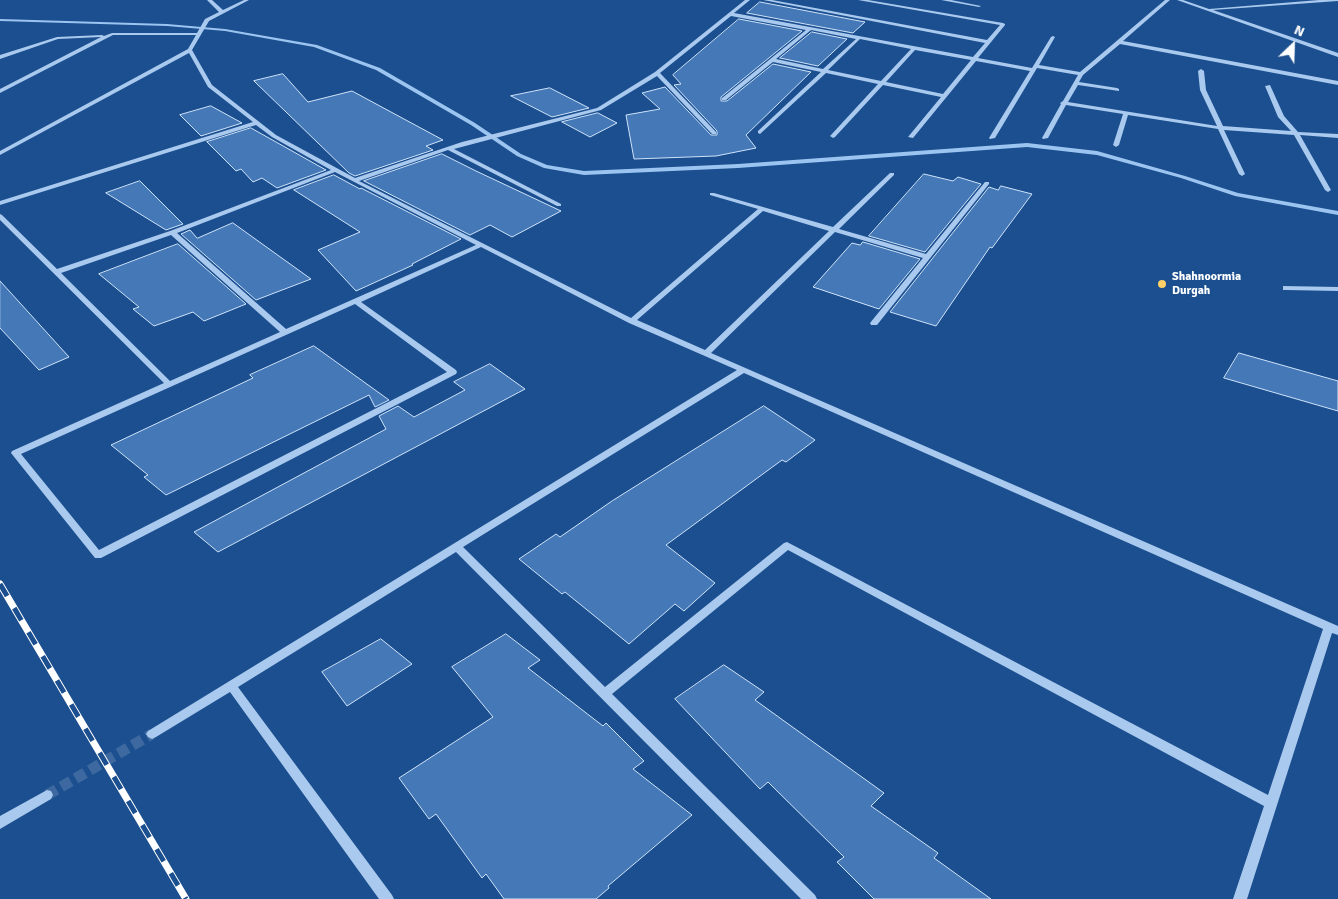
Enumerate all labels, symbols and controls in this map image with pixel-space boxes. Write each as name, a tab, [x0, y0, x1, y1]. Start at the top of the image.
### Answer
north arrow	[1268, 20, 1318, 70]
text: N	[1291, 21, 1307, 41]
place label: Shahnoormia Durgah	[1172, 270, 1241, 298]
marker: Shahnoormia Durgah	[1156, 278, 1168, 290]

